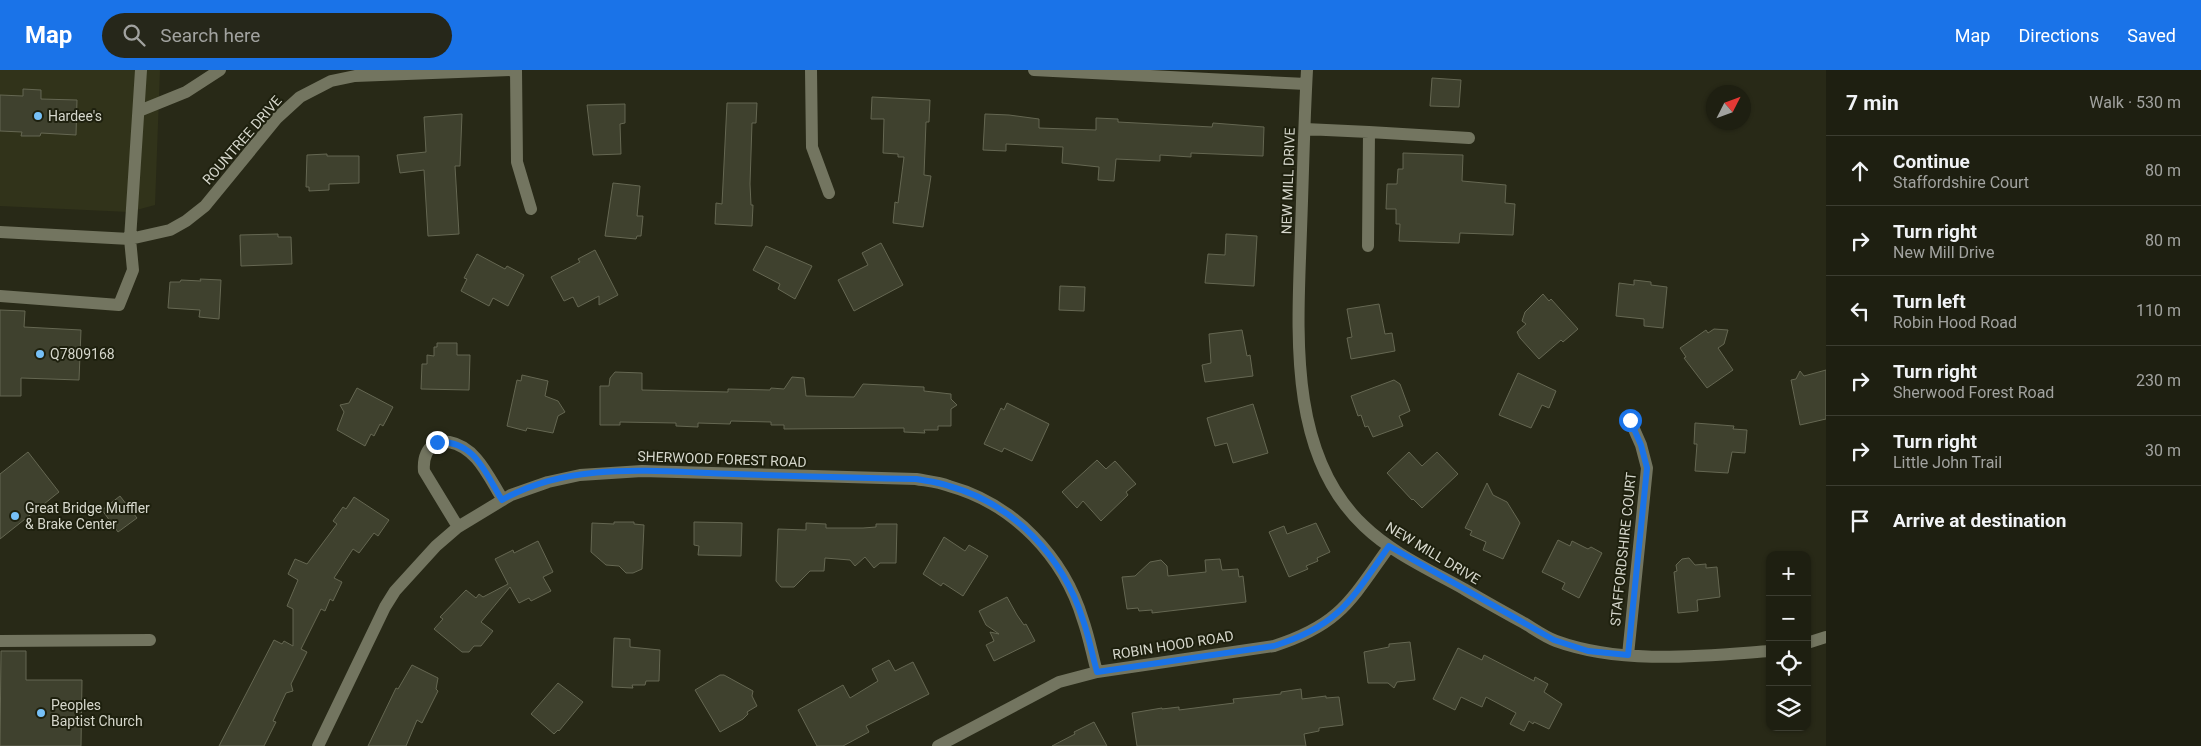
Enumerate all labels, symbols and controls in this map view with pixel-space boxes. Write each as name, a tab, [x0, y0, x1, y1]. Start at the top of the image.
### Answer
search box	[102, 13, 452, 58]
text: Map	[25, 21, 72, 49]
icon: search	[120, 21, 148, 49]
text: Search here	[160, 24, 260, 47]
text: Map	[1955, 25, 1990, 46]
text: Directions	[2018, 25, 2099, 46]
text: Saved	[2127, 25, 2176, 46]
north arrow	[1706, 85, 1751, 130]
text: 7 min	[1846, 91, 1899, 115]
street label: ROUNTREE DRIVE	[199, 92, 285, 188]
text: Walk · 530 m	[2089, 93, 2181, 112]
place label: Hardee's	[48, 108, 102, 124]
marker: Hardee's	[32, 110, 44, 122]
street label: NEW MILL DRIVE	[1278, 127, 1298, 235]
text: Continue	[1893, 150, 1970, 173]
icon: ahead	[1846, 157, 1874, 185]
text: 80 m	[2145, 161, 2181, 180]
text: Staffordshire Court	[1893, 173, 2029, 192]
text: Turn right	[1893, 220, 1977, 243]
icon: right	[1846, 227, 1874, 255]
text: 80 m	[2145, 231, 2181, 250]
text: New Mill Drive	[1893, 243, 1994, 262]
text: Turn left	[1893, 290, 1966, 313]
icon: left	[1846, 297, 1874, 325]
text: 110 m	[2136, 301, 2181, 320]
text: Robin Hood Road	[1893, 313, 2017, 332]
place label: Q7809168	[50, 346, 115, 362]
marker: Q7809168	[34, 348, 46, 360]
text: Turn right	[1893, 360, 1977, 383]
icon: right	[1846, 367, 1874, 395]
text: 230 m	[2136, 371, 2181, 390]
text: Sherwood Forest Road	[1893, 383, 2054, 402]
route start	[1619, 409, 1642, 432]
text: Turn right	[1893, 430, 1977, 453]
route end	[426, 431, 449, 454]
icon: right	[1846, 437, 1874, 465]
text: 30 m	[2145, 441, 2181, 460]
street label: SHERWOOD FOREST ROAD	[637, 448, 807, 470]
text: Little John Trail	[1893, 453, 2002, 472]
street label: STAFFORDSHIRE COURT	[1607, 471, 1639, 627]
place label: Great Bridge Muffler & Brake Center	[25, 500, 150, 532]
icon: arrive	[1846, 507, 1874, 535]
text: Arrive at destination	[1893, 509, 2066, 532]
marker: Great Bridge Muffler & Brake Center	[9, 510, 21, 522]
street label: NEW MILL DRIVE	[1383, 519, 1483, 587]
map controls	[1766, 551, 1811, 731]
button: +	[1766, 551, 1811, 596]
button: −	[1766, 596, 1811, 641]
street label: ROBIN HOOD ROAD	[1111, 628, 1235, 662]
button: locate	[1766, 641, 1811, 686]
button: layers	[1766, 686, 1811, 731]
place label: Peoples Baptist Church	[51, 697, 143, 729]
marker: Peoples Baptist Church	[35, 707, 47, 719]

